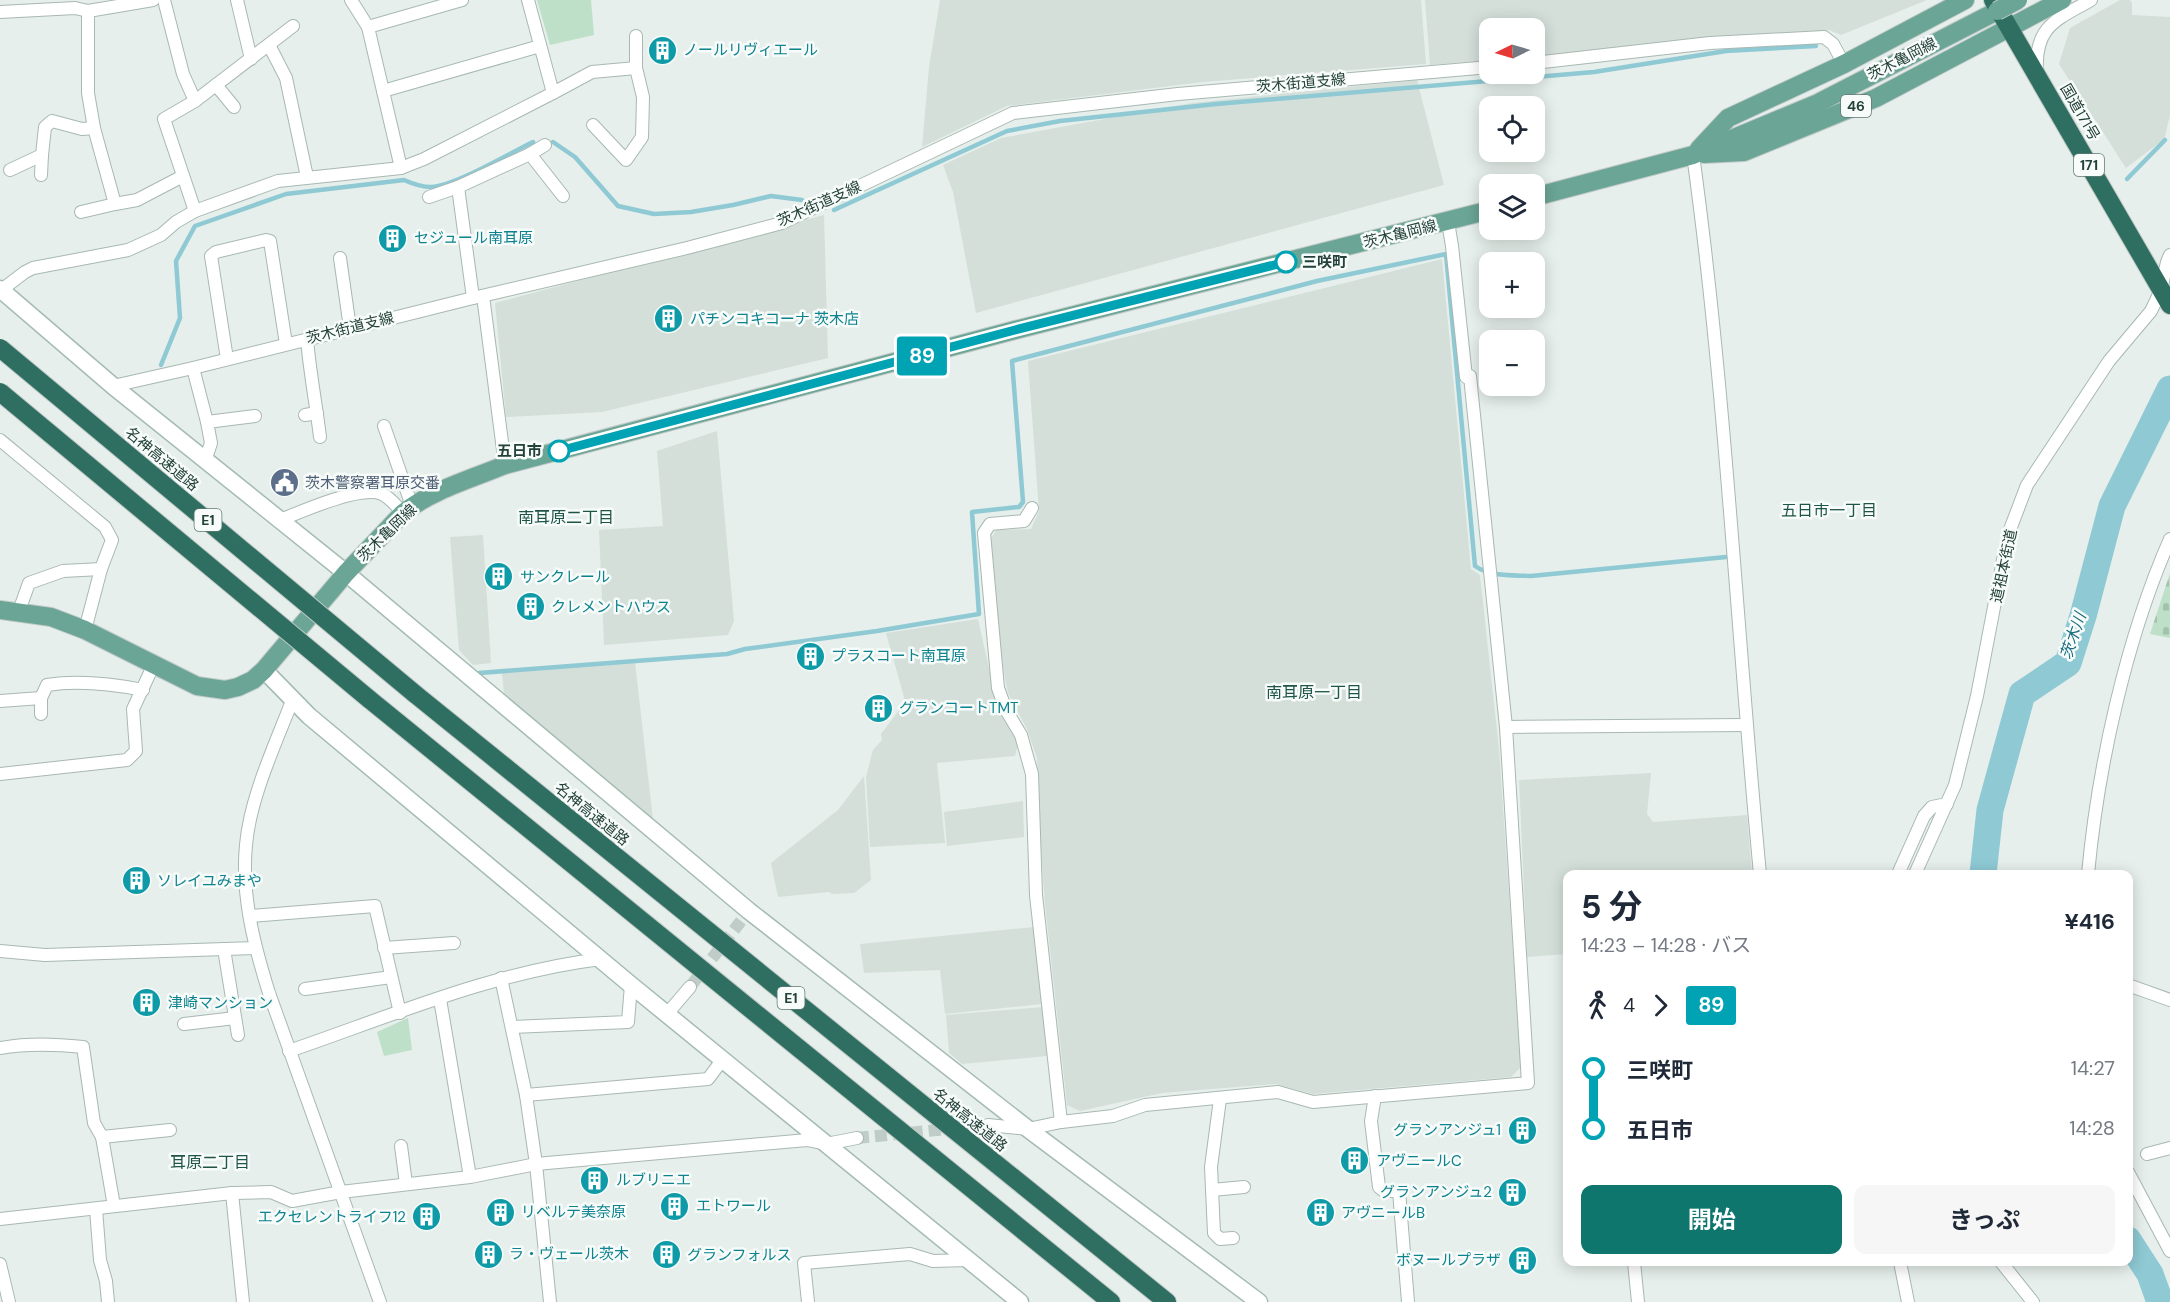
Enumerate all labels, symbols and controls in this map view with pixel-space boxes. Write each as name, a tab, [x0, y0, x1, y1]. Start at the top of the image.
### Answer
north arrow	[1479, 18, 1545, 84]
map controls	[1479, 18, 1545, 396]
street label: 茨木亀岡線	[1864, 33, 1940, 85]
building icon: ノールリヴィエール	[646, 34, 678, 66]
place label: ノールリヴィエール	[683, 40, 818, 60]
street label: 茨木街道支線	[1255, 69, 1347, 97]
street label: 国道171号	[2056, 80, 2104, 144]
road number: 46	[1841, 95, 1871, 117]
button: locate	[1479, 96, 1545, 162]
road number: 171	[2074, 154, 2104, 176]
button: layers	[1479, 174, 1545, 240]
street label: 茨木街道支線	[774, 177, 864, 231]
street label: 茨木亀岡線	[1361, 215, 1439, 253]
building icon: セジュール南耳原	[377, 222, 409, 254]
place label: セジュール南耳原	[414, 228, 533, 248]
marker: 三咲町	[1275, 251, 1297, 273]
place label: 三咲町	[1302, 252, 1347, 272]
button: +	[1479, 252, 1545, 318]
building icon: パチンコキコーナ 茨木店	[653, 303, 685, 335]
street label: 茨木街道支線	[304, 307, 396, 349]
place label: パチンコキコーナ 茨木店	[690, 309, 859, 329]
button: −	[1479, 330, 1545, 396]
line badge: 89	[895, 336, 949, 376]
text: 89	[909, 342, 935, 370]
street label: 名神高速道路	[121, 422, 203, 496]
marker: 五日市	[548, 440, 570, 462]
place label: 五日市	[497, 441, 542, 461]
public building icon: 茨木警察署耳原交番	[268, 467, 300, 499]
place label: 茨木警察署耳原交番	[305, 473, 440, 493]
street label: 茨木亀岡線	[353, 500, 421, 566]
district label: 五日市一丁目	[1781, 500, 1877, 521]
district label: 南耳原二丁目	[518, 507, 614, 528]
road number: E1	[194, 509, 222, 531]
street label: 道祖本街道	[1986, 527, 2022, 605]
building icon: サンクレール	[483, 561, 515, 593]
place label: サンクレール	[520, 567, 610, 587]
building icon: クレメントハウス	[514, 591, 546, 623]
place label: クレメントハウス	[551, 597, 671, 617]
water label: 茨木川	[2055, 608, 2091, 662]
building icon: プラスコート南耳原	[794, 640, 826, 672]
place label: プラスコート南耳原	[831, 646, 966, 666]
district label: 南耳原一丁目	[1266, 682, 1362, 703]
building icon: グランコートTMT	[862, 692, 894, 724]
place label: グランコートTMT	[899, 698, 1018, 718]
street label: 名神高速道路	[551, 778, 633, 850]
building icon: ソレイユみまや	[120, 865, 152, 897]
place label: ソレイユみまや	[157, 871, 262, 891]
text: 5 分	[1581, 885, 1642, 928]
text: ¥416	[2064, 907, 2115, 936]
text: 14:23 – 14:28 · バス	[1581, 932, 1751, 958]
building icon: 津崎マンション	[131, 987, 163, 1019]
road number: E1	[778, 987, 804, 1009]
icon: walk	[1581, 989, 1614, 1022]
icon: forward	[1644, 989, 1677, 1022]
text: 89	[1698, 991, 1724, 1019]
text: 4	[1623, 992, 1635, 1018]
place label: 津崎マンション	[168, 993, 273, 1013]
text: 14:27	[2071, 1055, 2115, 1081]
text: 三咲町	[1627, 1056, 1693, 1085]
street label: 名神高速道路	[929, 1084, 1011, 1156]
building icon: グランアンジュ1	[1506, 1114, 1538, 1146]
text: 14:28	[2069, 1115, 2115, 1141]
text: 五日市	[1627, 1116, 1693, 1145]
place label: グランアンジュ1	[1393, 1120, 1501, 1140]
building icon: アヴニールC	[1339, 1145, 1371, 1177]
place label: アヴニールC	[1376, 1151, 1462, 1171]
district label: 耳原二丁目	[170, 1152, 250, 1173]
building icon: ルブリニエ	[579, 1164, 611, 1196]
place label: ルブリニエ	[616, 1170, 691, 1190]
building icon: グランアンジュ2	[1497, 1176, 1529, 1208]
place label: グランアンジュ2	[1380, 1182, 1492, 1202]
button: 開始	[1581, 1185, 1842, 1254]
button: きっぷ	[1854, 1185, 2115, 1254]
building icon: エトワール	[659, 1190, 691, 1222]
building icon: リベルテ美奈原	[484, 1196, 516, 1228]
place label: エトワール	[696, 1196, 771, 1216]
building icon: アヴニールB	[1304, 1197, 1336, 1229]
building icon: エクセレントライフ12	[411, 1201, 443, 1233]
place label: リベルテ美奈原	[521, 1202, 626, 1222]
place label: アヴニールB	[1341, 1203, 1425, 1223]
place label: エクセレントライフ12	[258, 1207, 406, 1227]
building icon: ラ・ヴェール茨木	[472, 1238, 504, 1270]
building icon: グランフォルス	[650, 1239, 682, 1271]
place label: ラ・ヴェール茨木	[509, 1244, 629, 1264]
building icon: ボヌールプラザ	[1506, 1244, 1538, 1276]
place label: グランフォルス	[687, 1245, 792, 1265]
place label: ボヌールプラザ	[1396, 1250, 1501, 1270]

